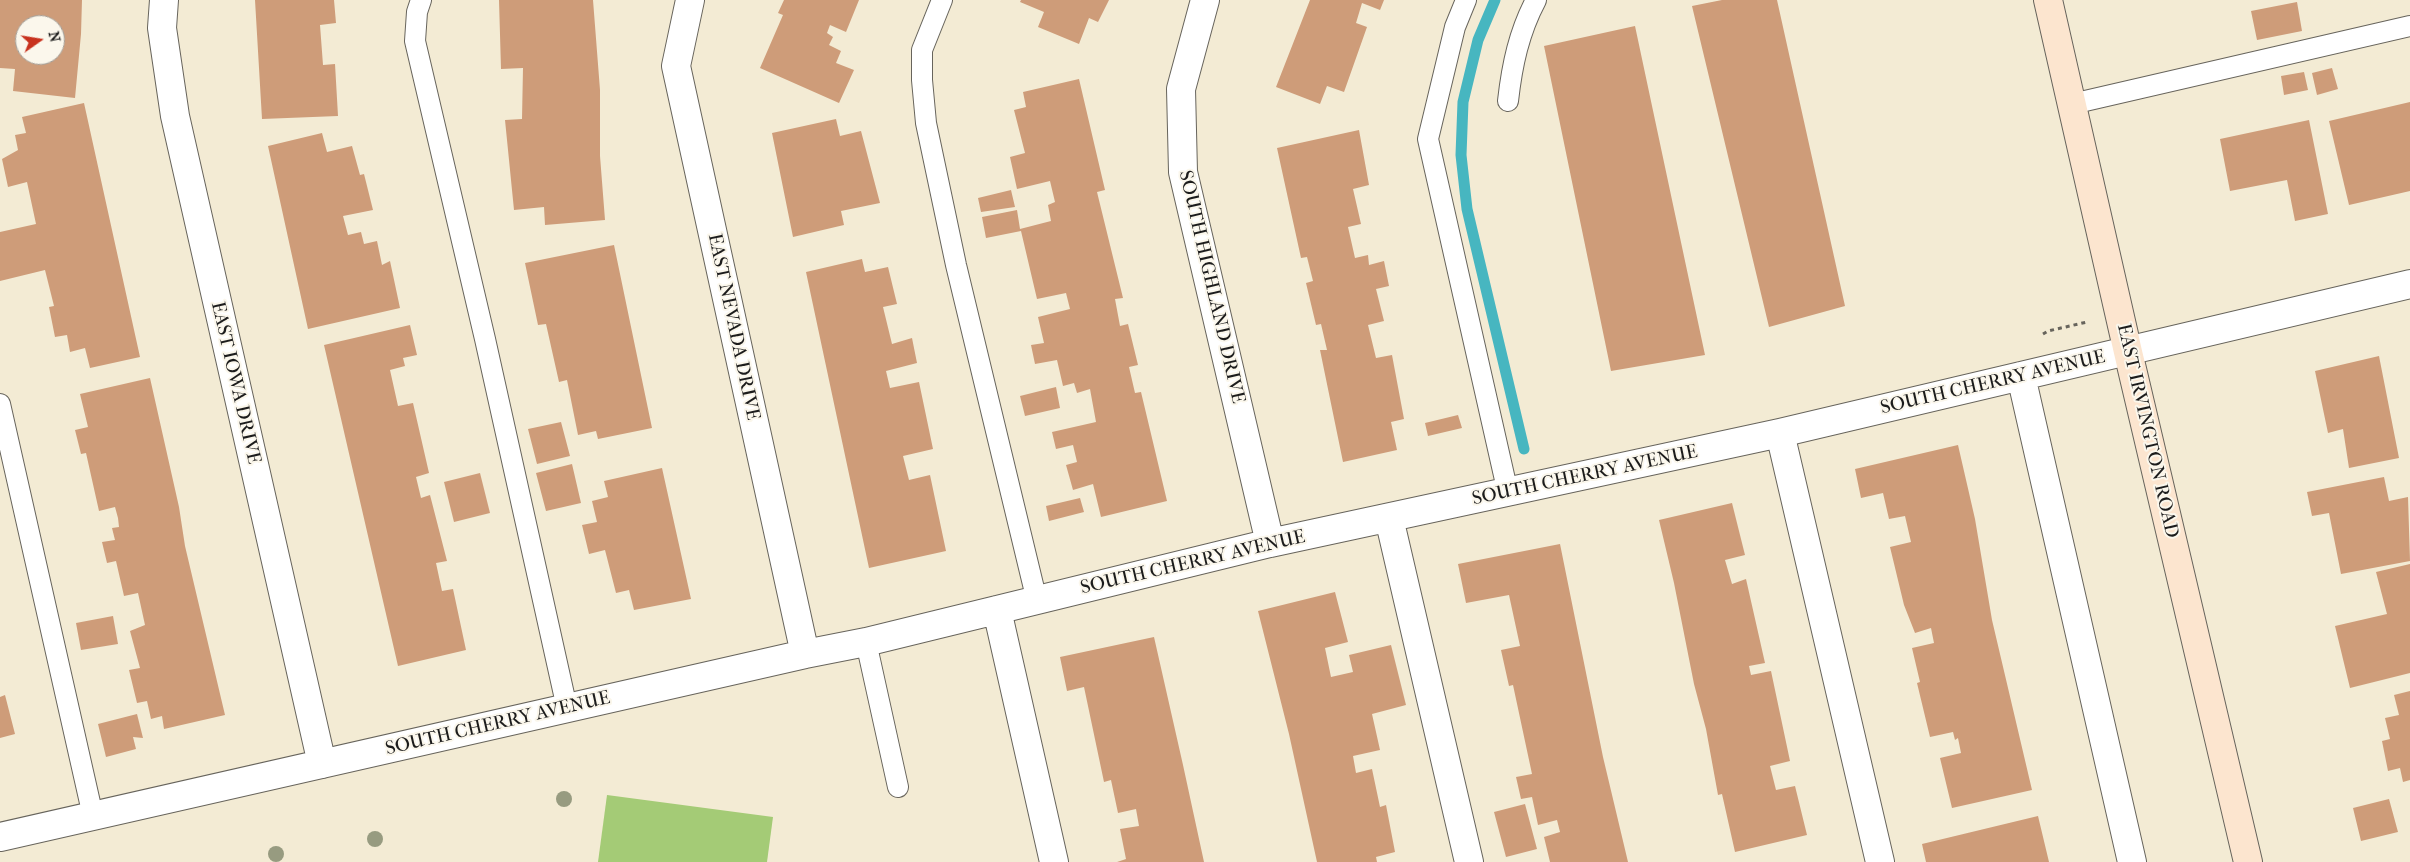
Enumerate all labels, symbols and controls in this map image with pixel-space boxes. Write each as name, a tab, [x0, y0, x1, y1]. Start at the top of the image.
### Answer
north arrow	[15, 15, 65, 65]
text: N	[45, 30, 64, 44]
street label: SOUTH HIGHLAND DRIVE	[1173, 168, 1249, 406]
street label: EAST NEVADA DRIVE	[702, 232, 764, 422]
street label: EAST IOWA DRIVE	[205, 300, 265, 466]
street label: EAST IRVINGTON ROAD	[2111, 322, 2183, 540]
street label: SOUTH CHERRY AVENUE	[1878, 346, 2108, 420]
street label: SOUTH CHERRY AVENUE	[1470, 441, 1700, 511]
street label: SOUTH CHERRY AVENUE	[1078, 526, 1308, 600]
street label: SOUTH CHERRY AVENUE	[383, 687, 613, 761]

